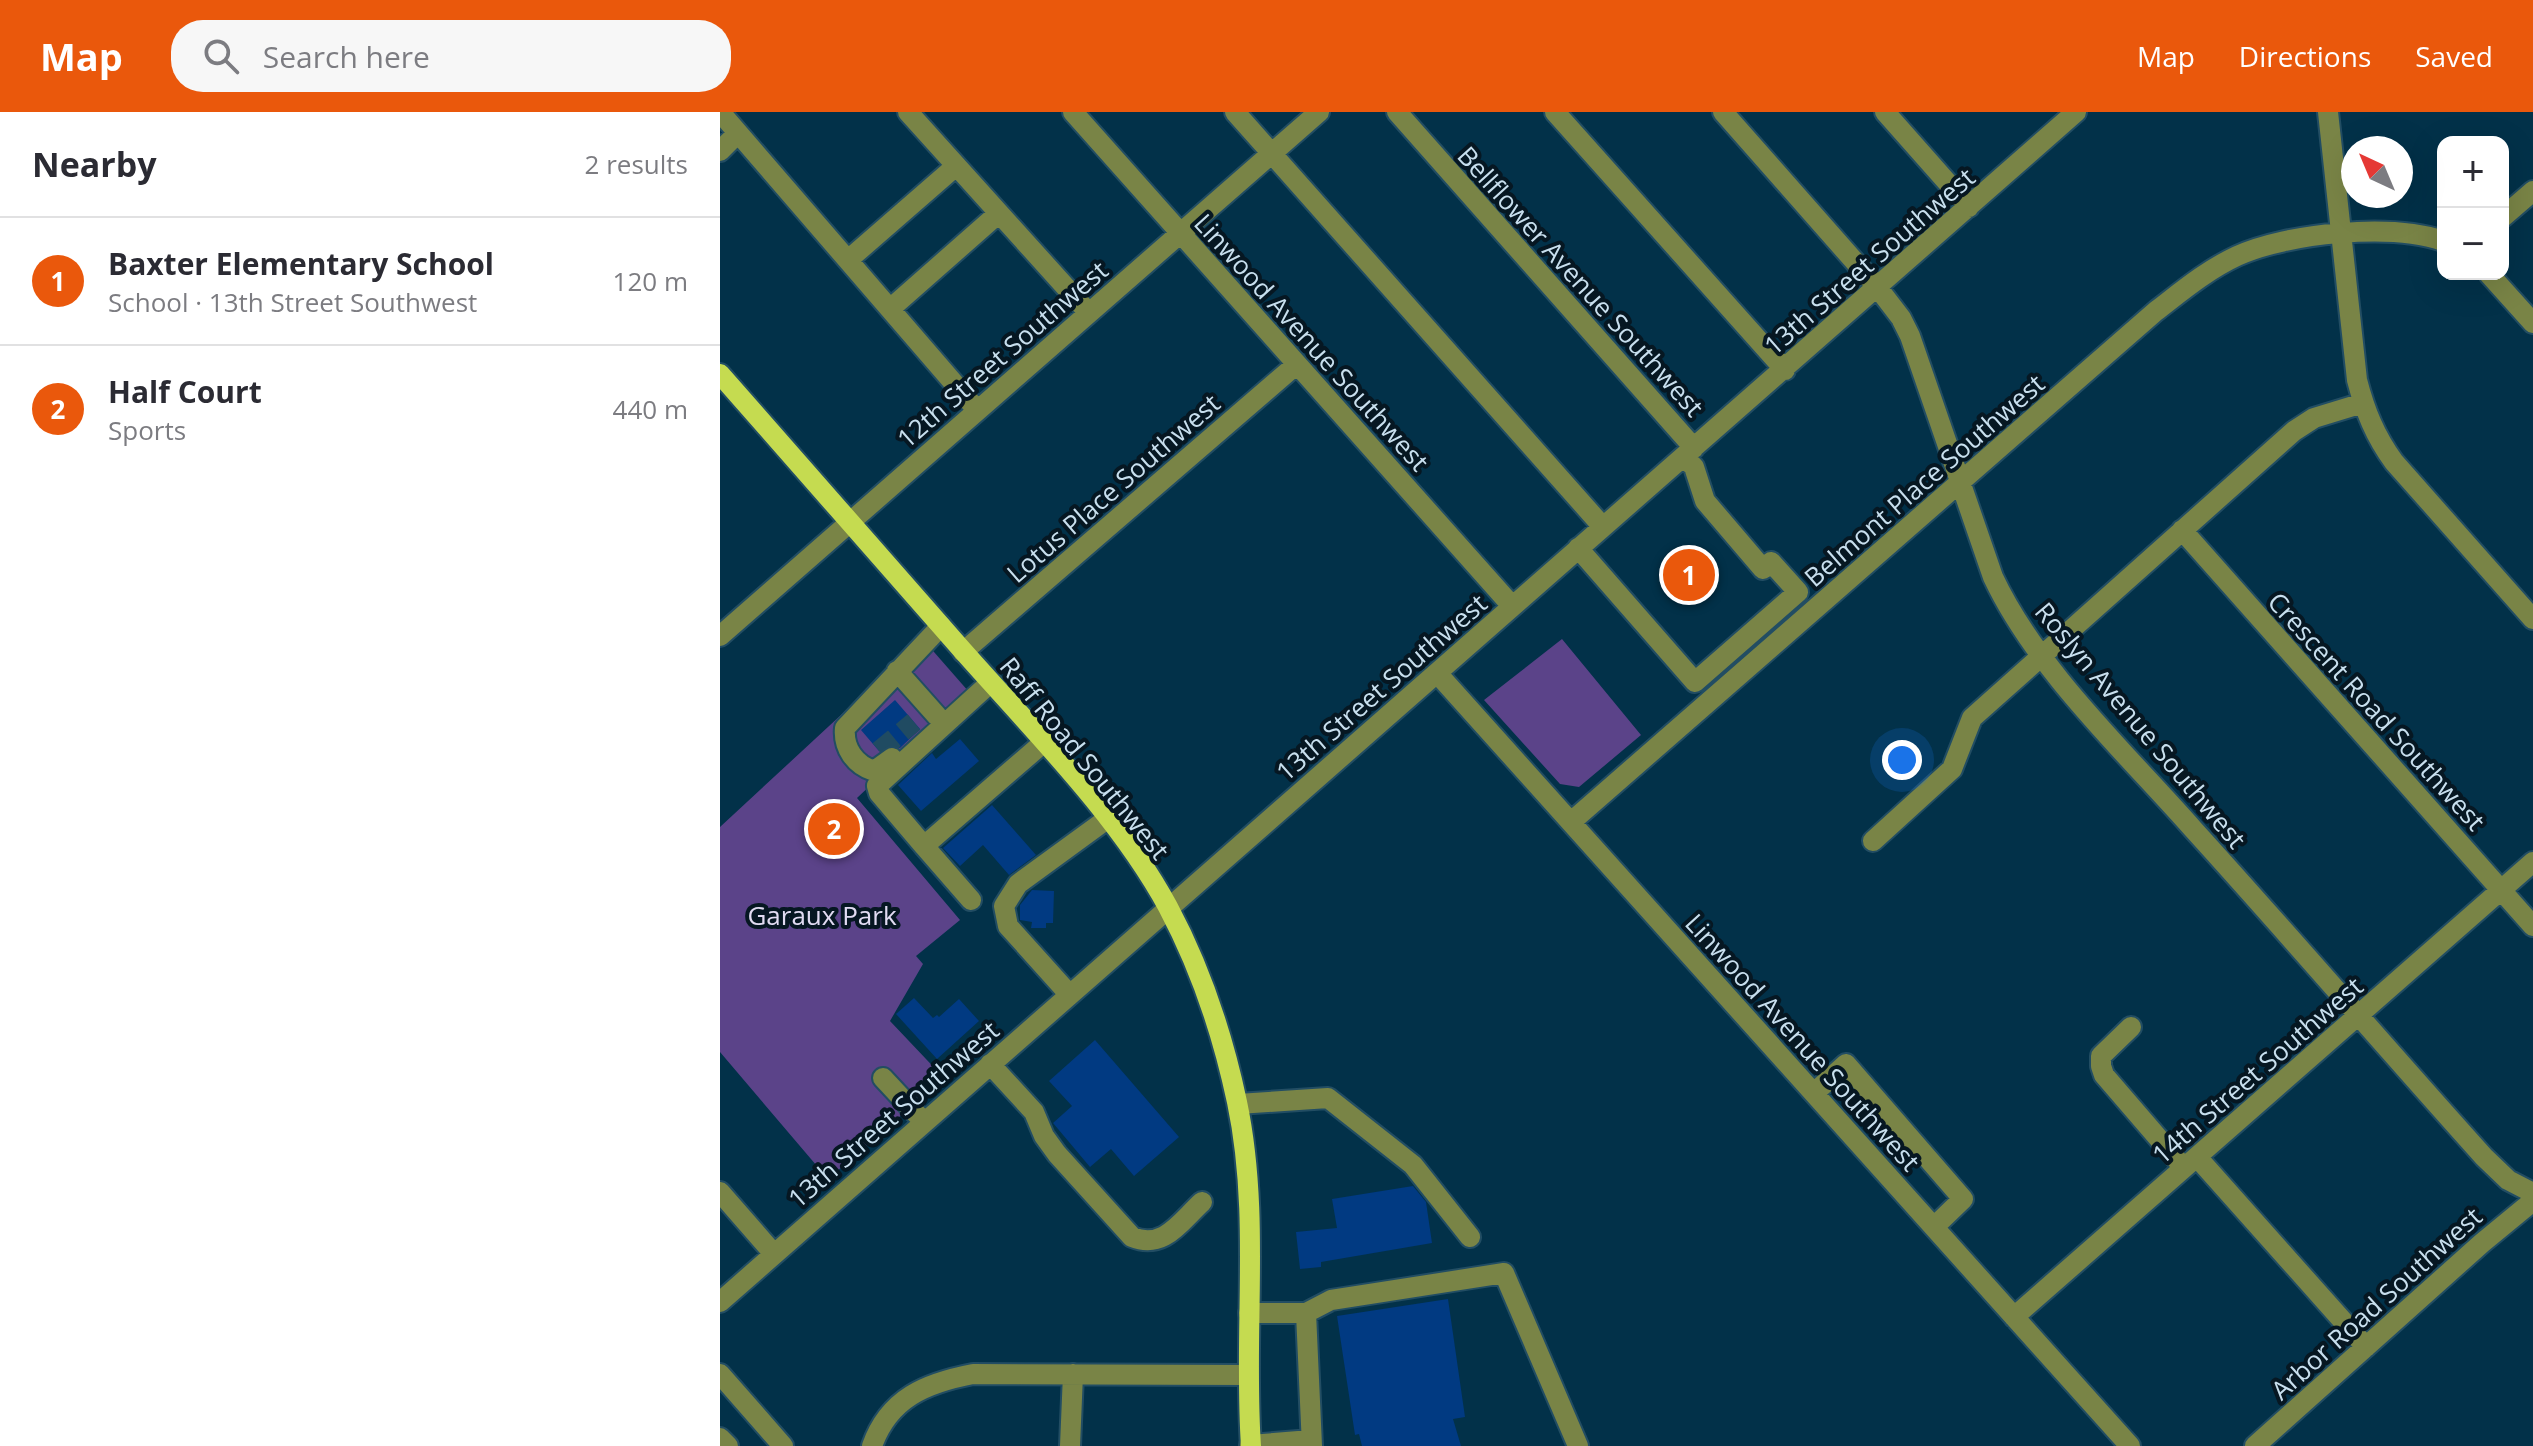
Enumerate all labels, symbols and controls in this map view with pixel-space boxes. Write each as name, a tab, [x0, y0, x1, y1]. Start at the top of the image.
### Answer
search box	[171, 20, 731, 92]
text: Map	[40, 30, 123, 82]
icon: search	[199, 34, 243, 78]
text: Search here	[263, 36, 430, 77]
text: Map	[2137, 37, 2195, 75]
text: Directions	[2239, 37, 2371, 75]
text: Saved	[2415, 37, 2493, 75]
north arrow	[2341, 136, 2413, 208]
map controls	[2437, 136, 2509, 280]
button: +	[2437, 136, 2509, 208]
street label: Bellflower Avenue Southwest	[1450, 138, 1712, 424]
text: Nearby	[32, 141, 157, 187]
text: 2 results	[585, 146, 688, 182]
street label: 13th Street Southwest	[1756, 159, 1982, 363]
street label: Linwood Avenue Southwest	[1187, 206, 1437, 478]
button: −	[2437, 208, 2509, 280]
text: Baxter Elementary School	[108, 243, 494, 284]
street label: 12th Street Southwest	[889, 252, 1115, 456]
text: 1	[51, 263, 65, 299]
text: 120 m	[613, 263, 688, 299]
text: School · 13th Street Southwest	[108, 284, 477, 320]
street label: Belmont Place Southwest	[1796, 366, 2052, 594]
text: Half Court	[108, 371, 262, 412]
street label: Lotus Place Southwest	[999, 385, 1227, 591]
text: 2	[51, 391, 65, 427]
text: 440 m	[613, 391, 688, 427]
text: Sports	[108, 412, 186, 448]
pin: 1	[1663, 545, 1715, 605]
street label: Crescent Road Southwest	[2260, 584, 2494, 838]
street label: 13th Street Southwest	[1268, 585, 1494, 789]
street label: Roslyn Avenue Southwest	[2027, 594, 2255, 856]
street label: Raff Road Southwest	[992, 649, 1178, 867]
your location	[1882, 740, 1922, 780]
pin: 2	[808, 799, 860, 859]
park label: Garaux Park	[747, 897, 897, 933]
street label: Linwood Avenue Southwest	[1678, 906, 1928, 1178]
street label: 14th Street Southwest	[2144, 968, 2370, 1172]
street label: 13th Street Southwest	[780, 1012, 1006, 1216]
street label: Arbor Road Southwest	[2263, 1199, 2489, 1407]

